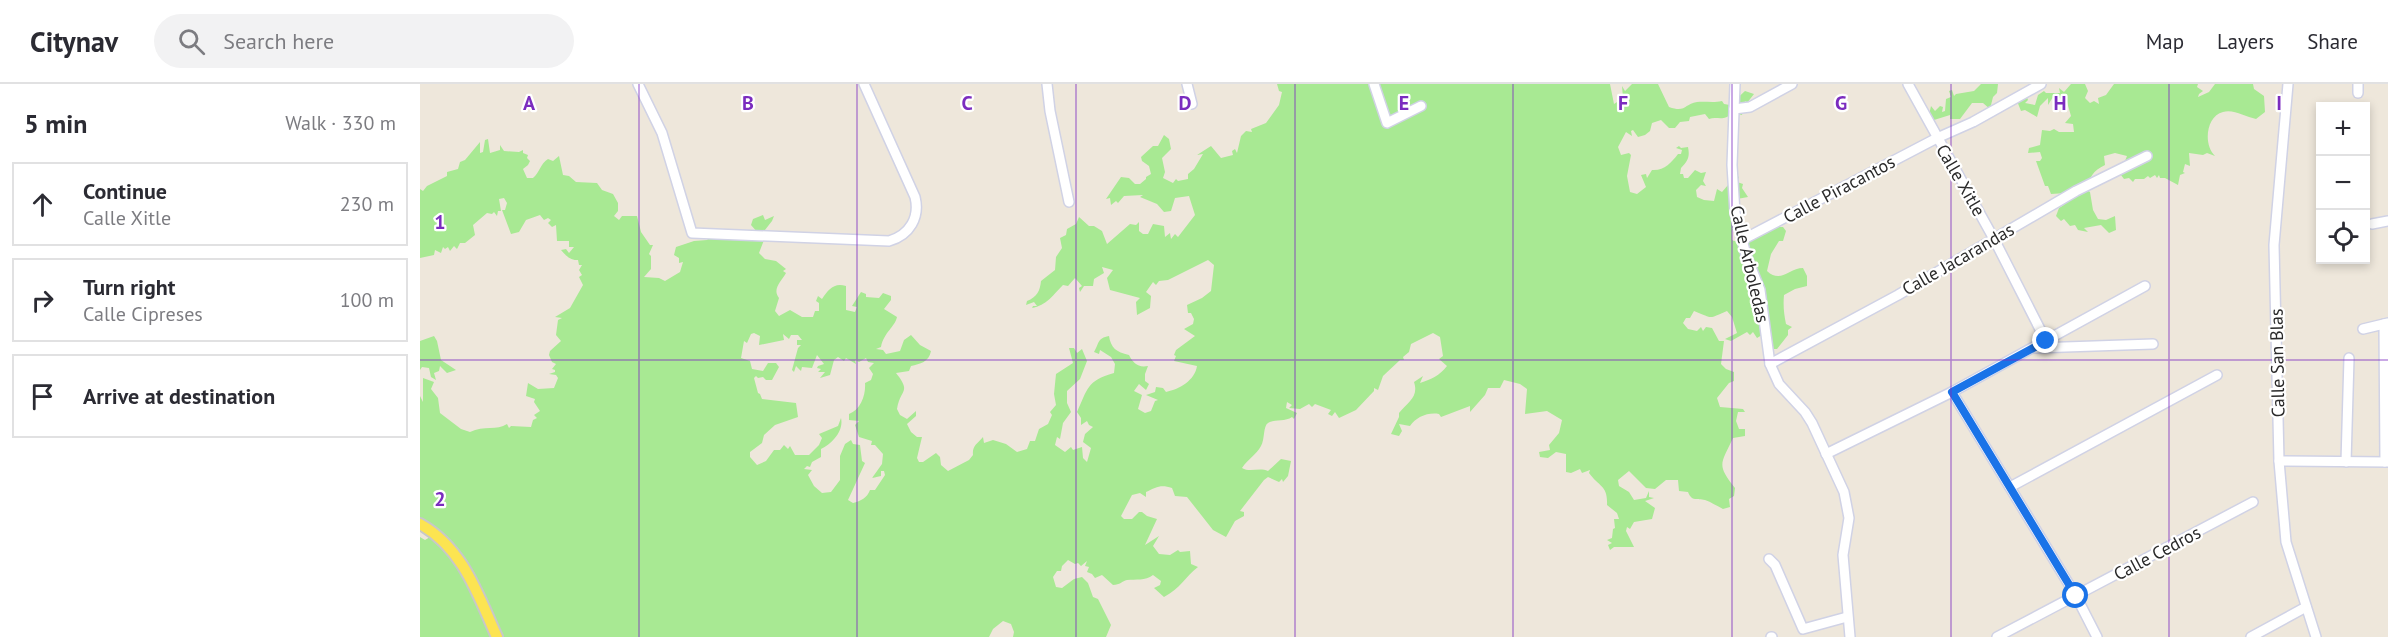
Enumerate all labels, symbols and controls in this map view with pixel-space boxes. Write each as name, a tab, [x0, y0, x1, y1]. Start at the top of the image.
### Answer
search box	[154, 14, 574, 68]
text: Citynav	[30, 23, 118, 60]
icon: search	[175, 25, 208, 58]
text: Search here	[223, 27, 334, 55]
text: Map	[2146, 28, 2184, 55]
text: Layers	[2217, 28, 2274, 55]
text: Share	[2307, 28, 2358, 55]
text: A	[523, 90, 536, 116]
text: B	[742, 90, 754, 116]
text: C	[961, 90, 973, 116]
text: D	[1179, 90, 1192, 116]
text: E	[1399, 90, 1409, 116]
text: F	[1618, 90, 1628, 116]
text: G	[1835, 90, 1847, 116]
text: H	[2053, 90, 2067, 116]
text: I	[2276, 90, 2282, 116]
map controls	[2316, 102, 2370, 264]
button: +	[2316, 102, 2370, 156]
text: 5 min	[24, 107, 87, 140]
text: Walk · 330 m	[285, 110, 396, 136]
street label: Calle Xitle	[1931, 140, 1991, 220]
street label: Calle Piracantos	[1779, 150, 1899, 228]
button: −	[2316, 156, 2370, 210]
text: Continue	[83, 177, 167, 205]
icon: ahead	[26, 188, 59, 221]
text: 230 m	[340, 191, 394, 217]
street label: Calle Arboledas	[1725, 203, 1775, 325]
text: Calle Xitle	[83, 205, 171, 231]
text: 1	[434, 209, 446, 235]
button: locate	[2316, 210, 2370, 264]
street label: Calle Jacarandas	[1898, 218, 2018, 300]
text: Turn right	[83, 273, 175, 301]
icon: right	[26, 284, 59, 317]
text: 100 m	[340, 287, 394, 313]
text: Calle Cipreses	[83, 301, 203, 327]
street label: Calle San Blas	[2265, 308, 2289, 418]
route end	[2032, 327, 2058, 353]
icon: arrive	[26, 380, 59, 413]
text: Arrive at destination	[83, 382, 275, 410]
text: 2	[434, 486, 446, 512]
street label: Calle Cedros	[2110, 521, 2204, 585]
route start	[2062, 582, 2088, 608]

